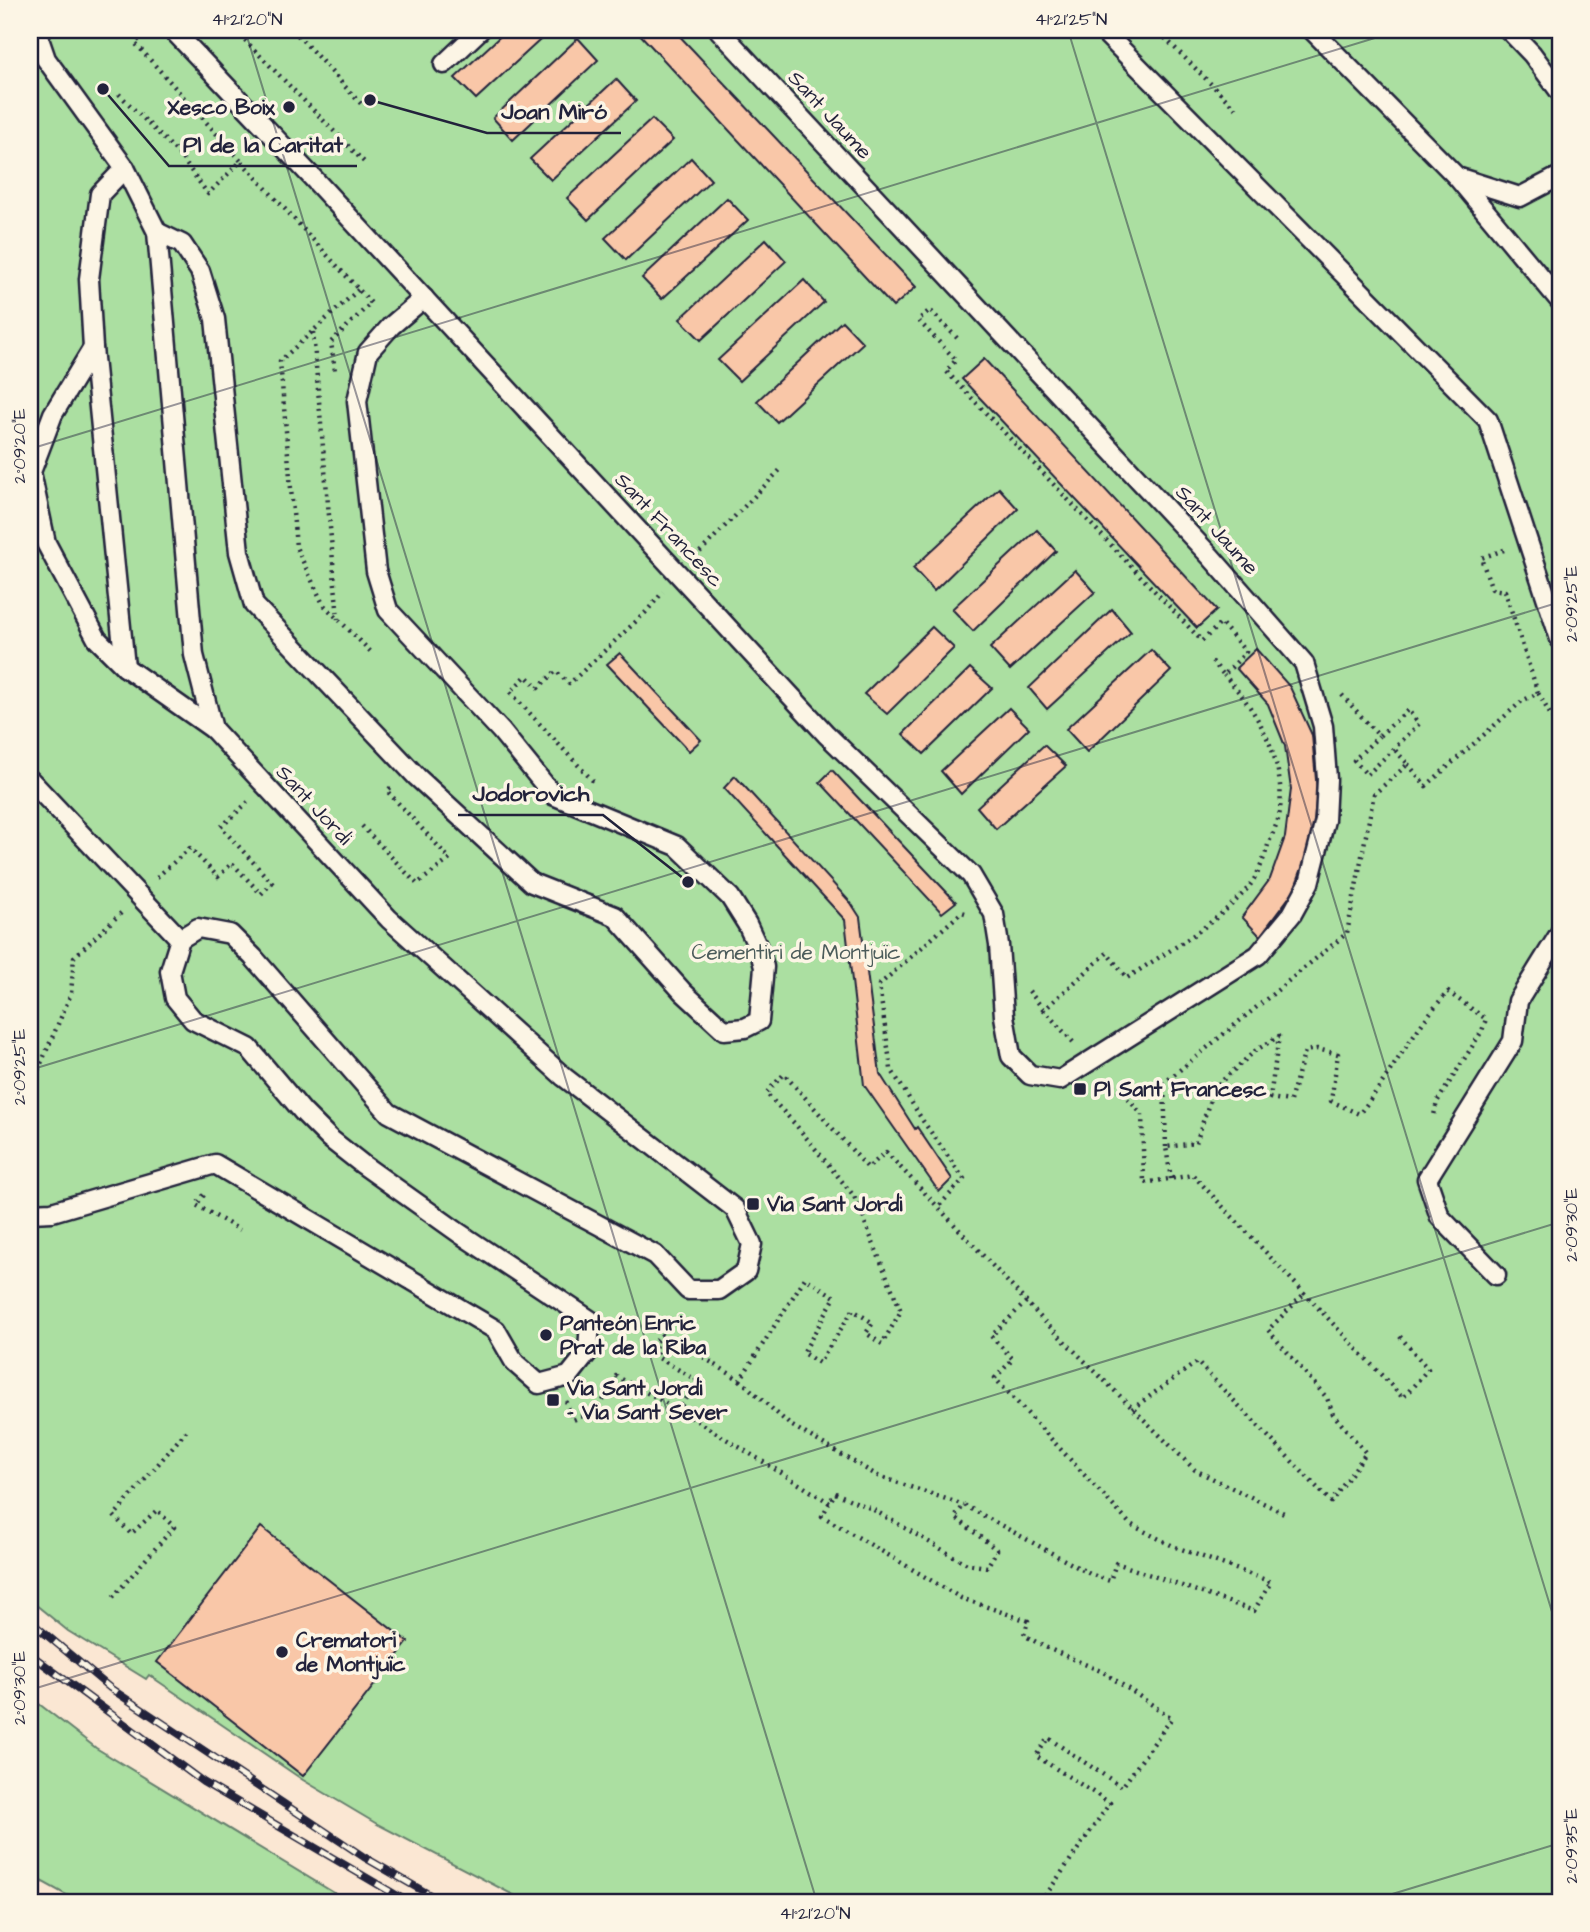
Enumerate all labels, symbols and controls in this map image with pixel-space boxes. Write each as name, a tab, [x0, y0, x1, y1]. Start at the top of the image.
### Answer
text: 41°21'20"N	[211, 7, 283, 32]
text: 41°21'25"N	[1035, 7, 1107, 32]
street label: Sant Jaume	[781, 64, 879, 166]
callout: Joan Miró	[487, 89, 621, 133]
place label: Xesco Boix	[167, 93, 276, 122]
text: Joan Miró	[500, 96, 607, 128]
marker: Xesco Boix	[281, 99, 297, 115]
callout: Pl de la Caritat	[169, 122, 357, 166]
text: Pl de la Caritat	[183, 129, 344, 161]
text: 2°09'20"E	[7, 408, 32, 484]
street label: Sant Francesc	[608, 466, 730, 594]
street label: Sant Jaume	[1169, 479, 1265, 581]
text: 2°09'25"E	[1559, 565, 1584, 642]
street label: Sant Jordi	[269, 759, 359, 851]
callout: Jodorovich	[458, 771, 603, 815]
text: Jodorovich	[472, 778, 590, 810]
park label: Cementiri de Montjuïc	[692, 938, 900, 967]
text: 2°09'25"E	[7, 1028, 32, 1105]
place label: Pl Sant Francesc	[1094, 1075, 1267, 1104]
marker: Pl Sant Francesc	[1072, 1081, 1088, 1097]
text: 2°09'30"E	[1559, 1188, 1584, 1262]
place label: Via Sant Jordi	[766, 1190, 903, 1219]
marker: Via Sant Jordi	[745, 1196, 761, 1212]
place label: Panteón Enric Prat de la Riba	[560, 1309, 706, 1362]
marker: Panteón Enric Prat de la Riba	[538, 1327, 554, 1343]
place label: Via Sant Jordi - Via Sant Sever	[566, 1374, 728, 1427]
marker: Via Sant Jordi - Via Sant Sever	[545, 1392, 561, 1408]
place label: Crematori de Montjuïc	[295, 1626, 406, 1680]
marker: Crematori de Montjuïc	[274, 1644, 290, 1660]
text: 2°09'30"E	[7, 1651, 32, 1725]
text: 2°09'35"E	[1559, 1808, 1584, 1884]
text: 41°21'20"N	[779, 1901, 851, 1926]

